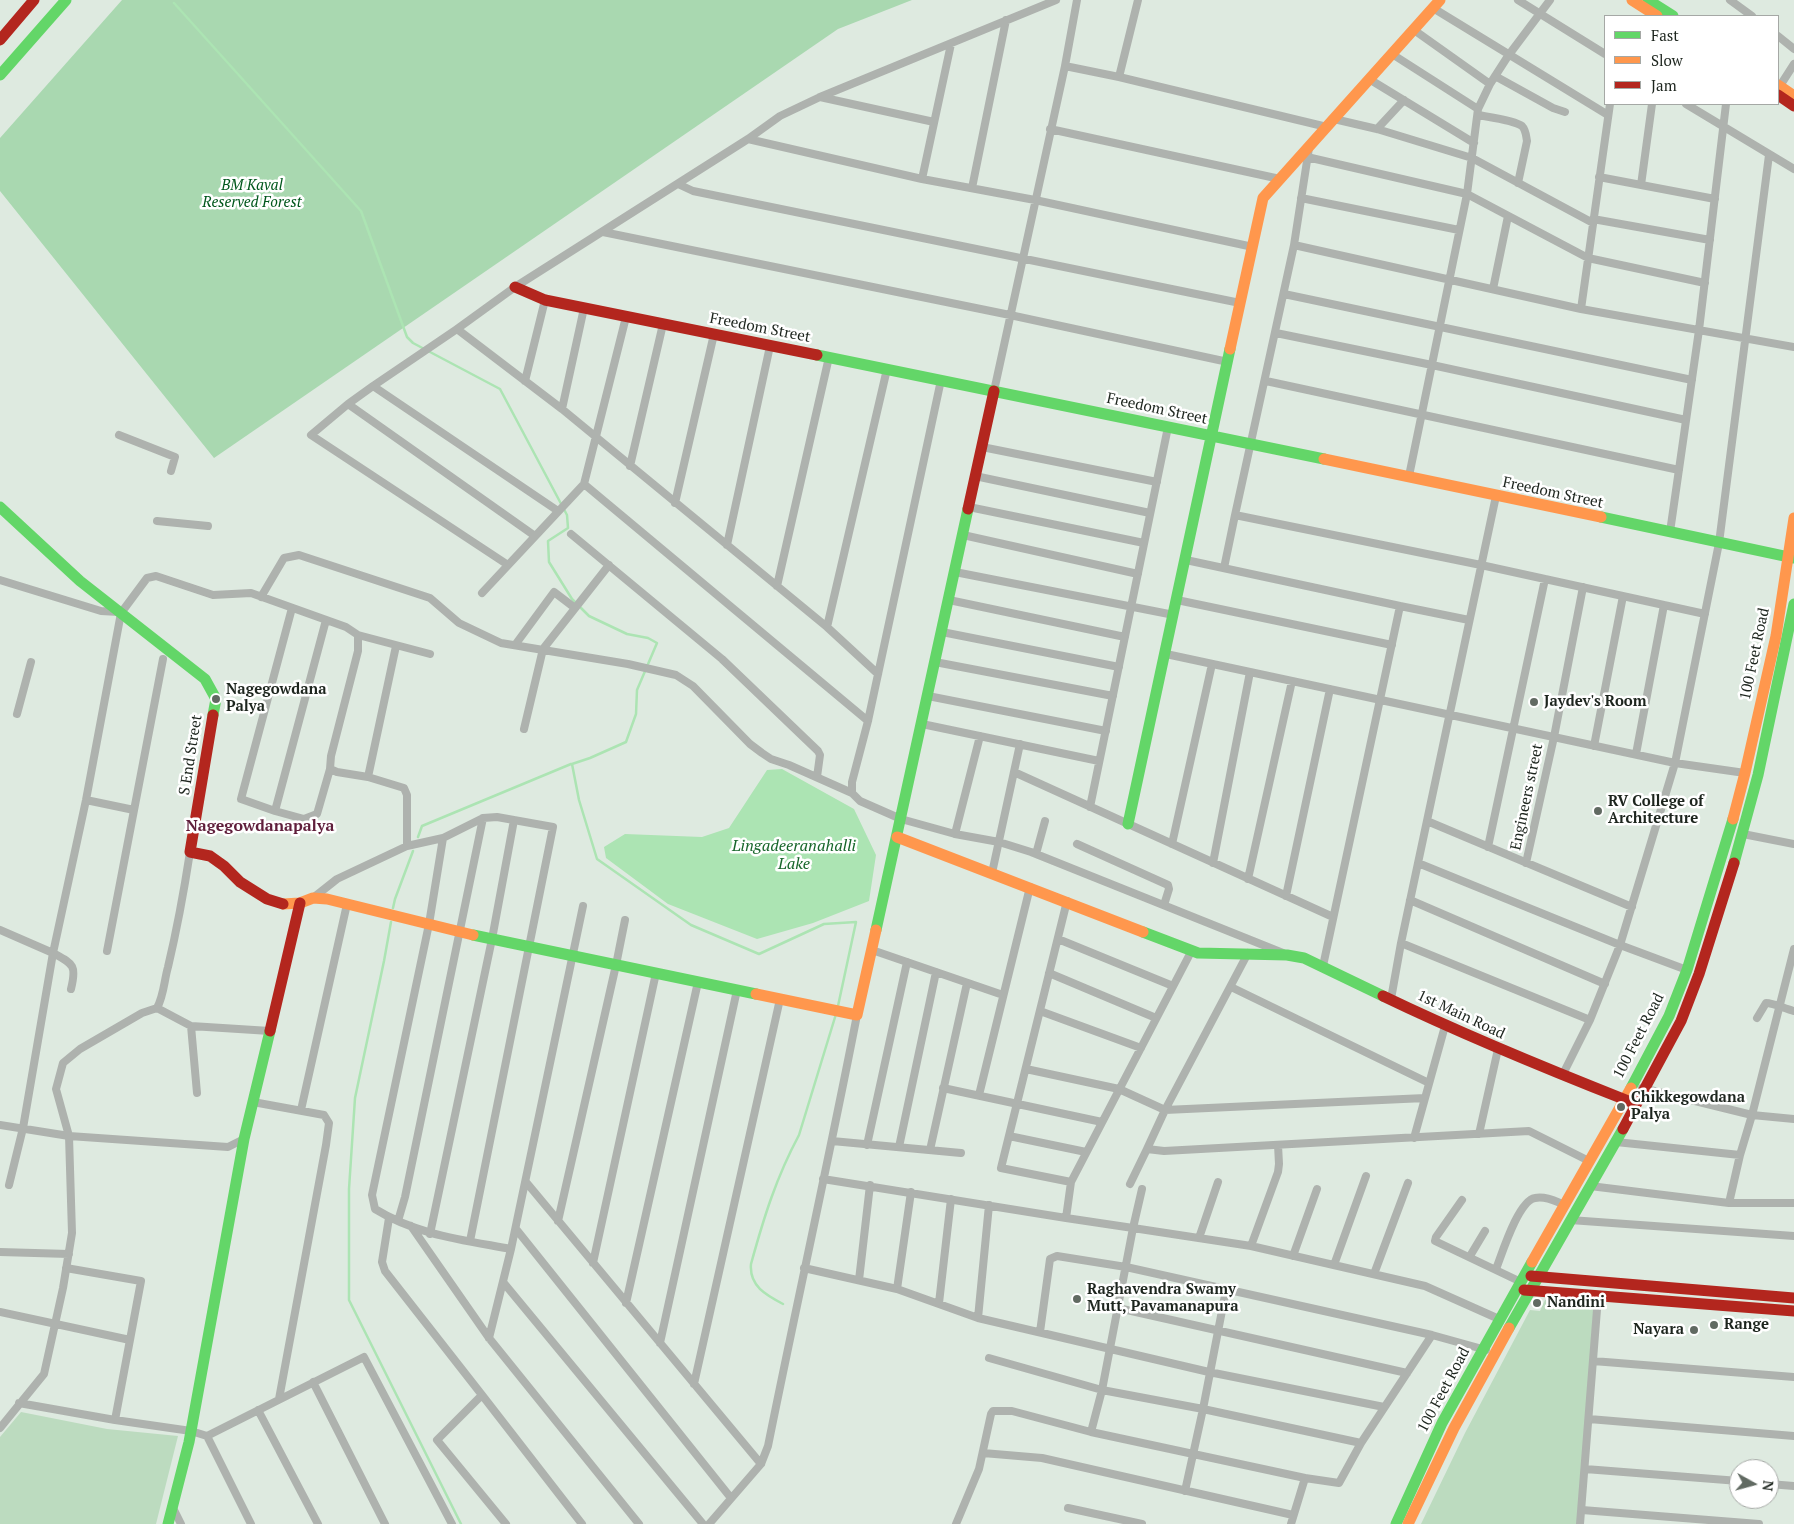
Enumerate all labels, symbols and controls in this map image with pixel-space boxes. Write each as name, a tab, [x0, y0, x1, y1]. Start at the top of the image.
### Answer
legend	[1604, 15, 1779, 105]
text: Fast	[1651, 25, 1679, 45]
text: Slow	[1651, 50, 1683, 70]
text: Jam	[1651, 75, 1677, 95]
park label: BM Kaval Reserved Forest	[202, 177, 302, 212]
street label: Freedom Street	[708, 309, 812, 347]
street label: Freedom Street	[1105, 390, 1209, 428]
street label: Freedom Street	[1501, 474, 1605, 512]
street label: 100 Feet Road	[1736, 606, 1774, 702]
place label: Nagegowdana Palya	[226, 681, 327, 716]
marker: Nagegowdana Palya	[210, 693, 222, 705]
place label: Jaydev's Room	[1544, 693, 1647, 711]
marker: Jaydev's Room	[1528, 696, 1540, 708]
street label: S End Street	[176, 713, 206, 797]
street label: Engineers street	[1507, 742, 1547, 852]
place label: RV College of Architecture	[1608, 793, 1704, 828]
marker: RV College of Architecture	[1592, 805, 1604, 817]
district label: Nagegowdanapalya	[186, 816, 334, 836]
water label: Lingadeeranahalli Lake	[732, 836, 856, 874]
street label: 1st Main Road	[1414, 987, 1508, 1043]
street label: 100 Feet Road	[1610, 990, 1668, 1082]
place label: Chikkegowdana Palya	[1631, 1089, 1745, 1124]
marker: Chikkegowdana Palya	[1615, 1101, 1627, 1113]
place label: Raghavendra Swamy Mutt, Pavamanapura	[1087, 1281, 1239, 1316]
marker: Raghavendra Swamy Mutt, Pavamanapura	[1071, 1293, 1083, 1305]
place label: Nandini	[1547, 1294, 1605, 1312]
marker: Nandini	[1531, 1297, 1543, 1309]
place label: Range	[1724, 1316, 1769, 1334]
marker: Range	[1708, 1319, 1720, 1331]
place label: Nayara	[1633, 1321, 1684, 1339]
marker: Nayara	[1688, 1324, 1700, 1336]
street label: 100 Feet Road	[1414, 1344, 1474, 1436]
north arrow	[1729, 1459, 1779, 1509]
text: N	[1758, 1479, 1778, 1492]

